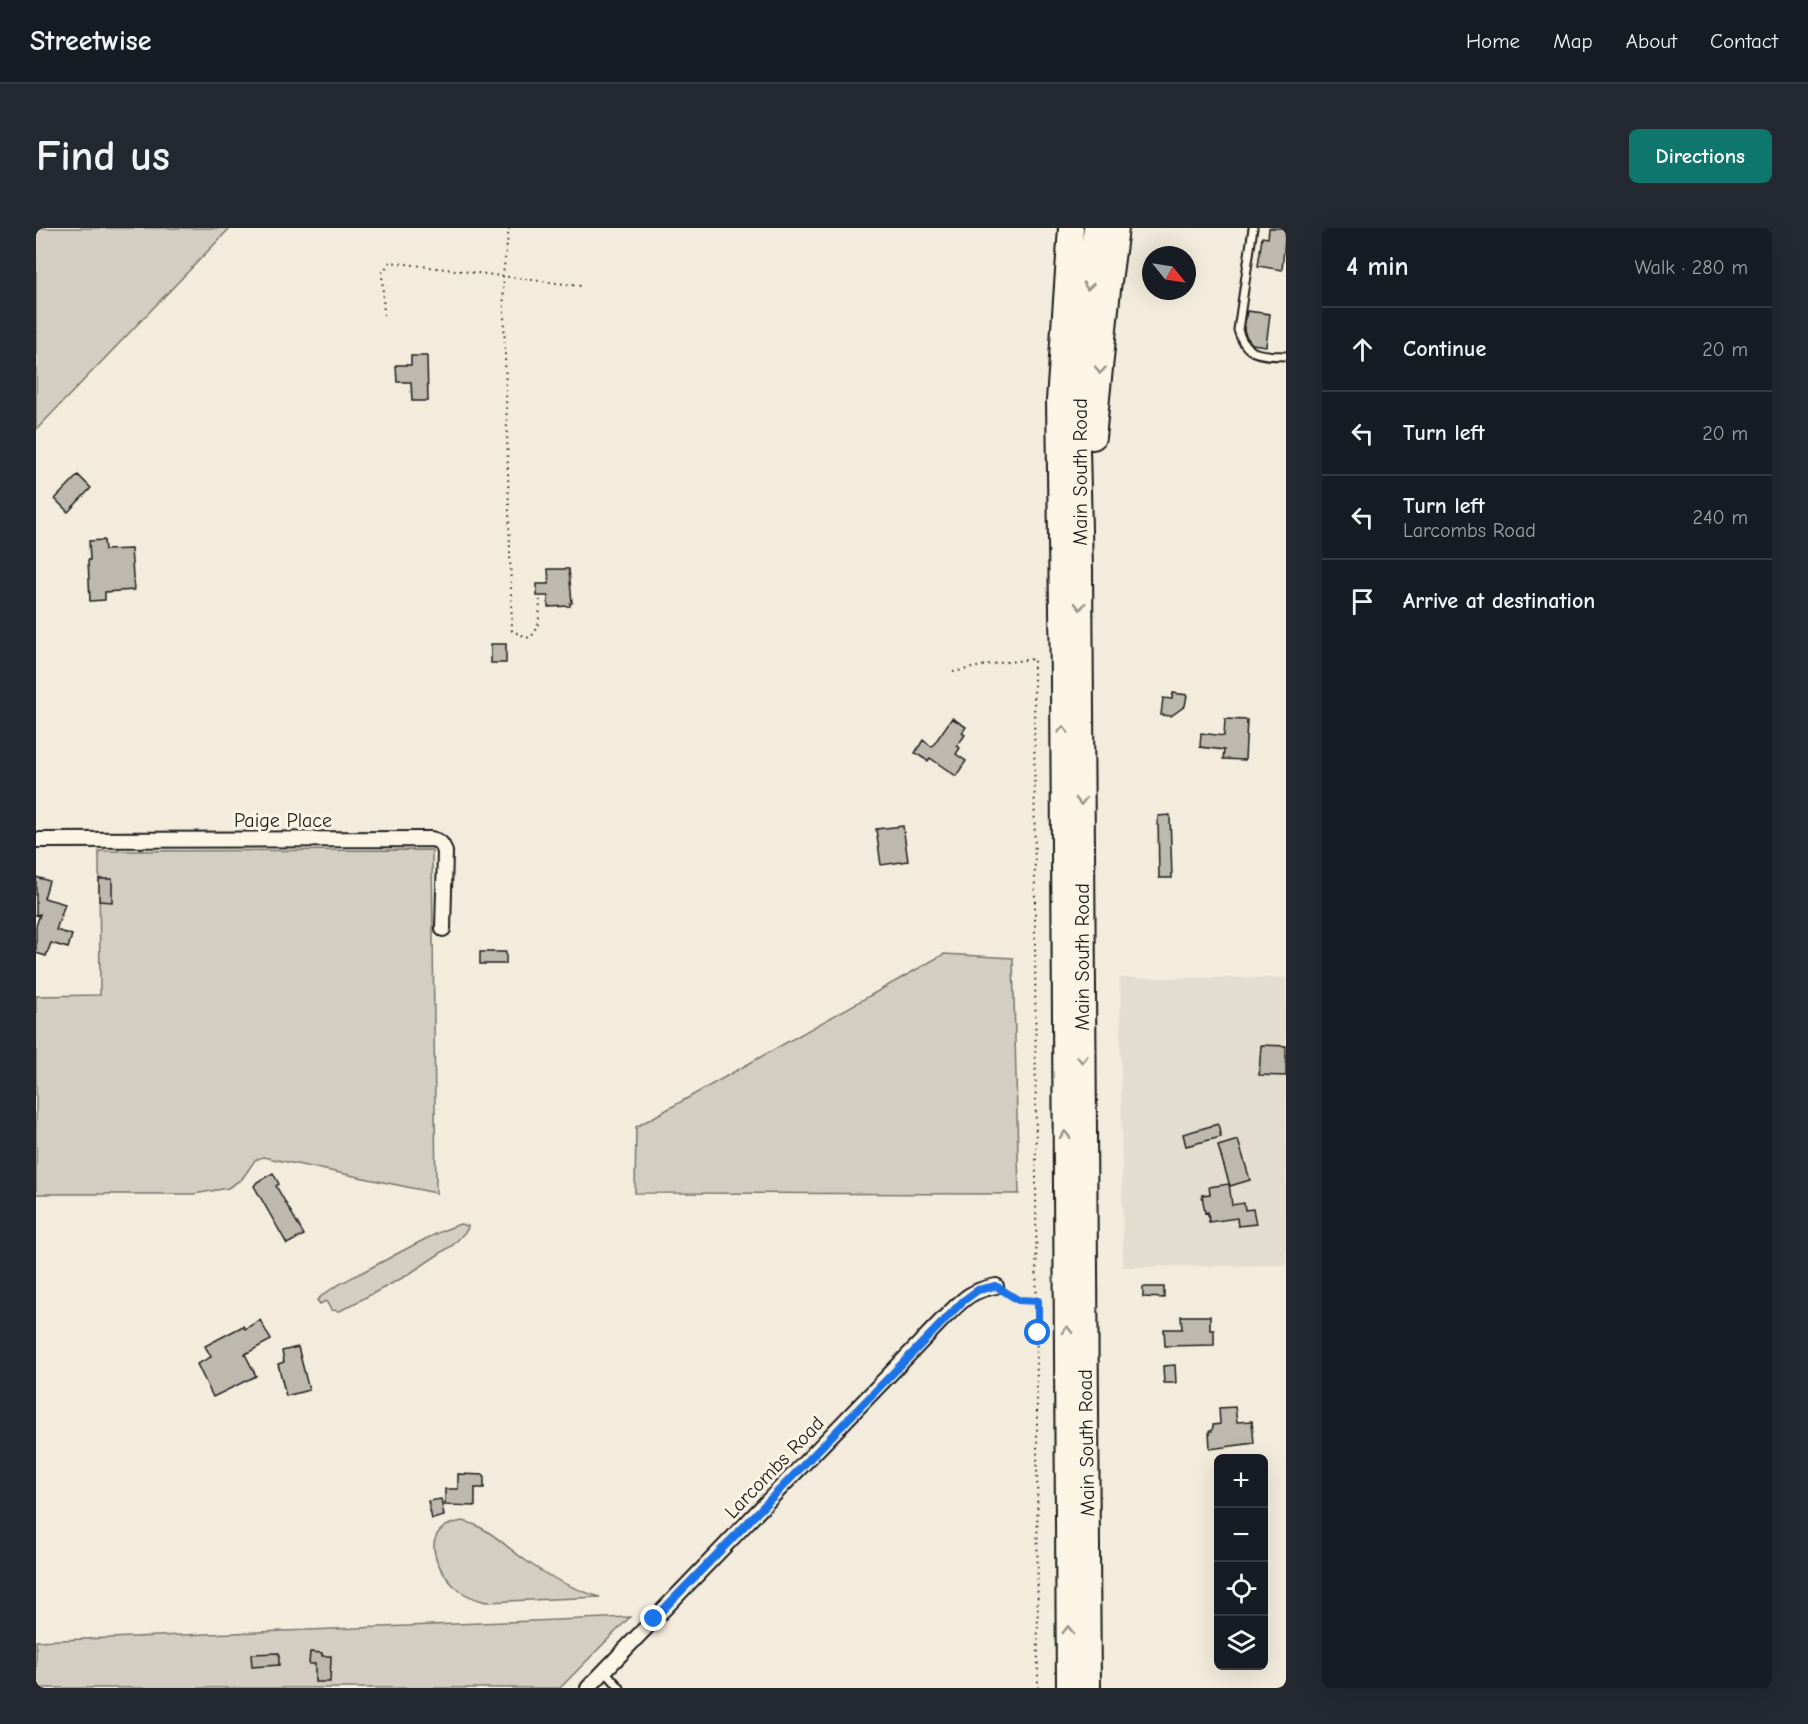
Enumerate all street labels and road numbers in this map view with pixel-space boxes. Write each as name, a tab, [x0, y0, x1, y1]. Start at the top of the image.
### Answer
street label: Main South Road	[1069, 398, 1092, 546]
street label: Paige Place	[234, 809, 332, 832]
street label: Main South Road	[1071, 883, 1094, 1031]
street label: Main South Road	[1074, 1369, 1099, 1517]
street label: Larcombs Road	[720, 1412, 829, 1523]

